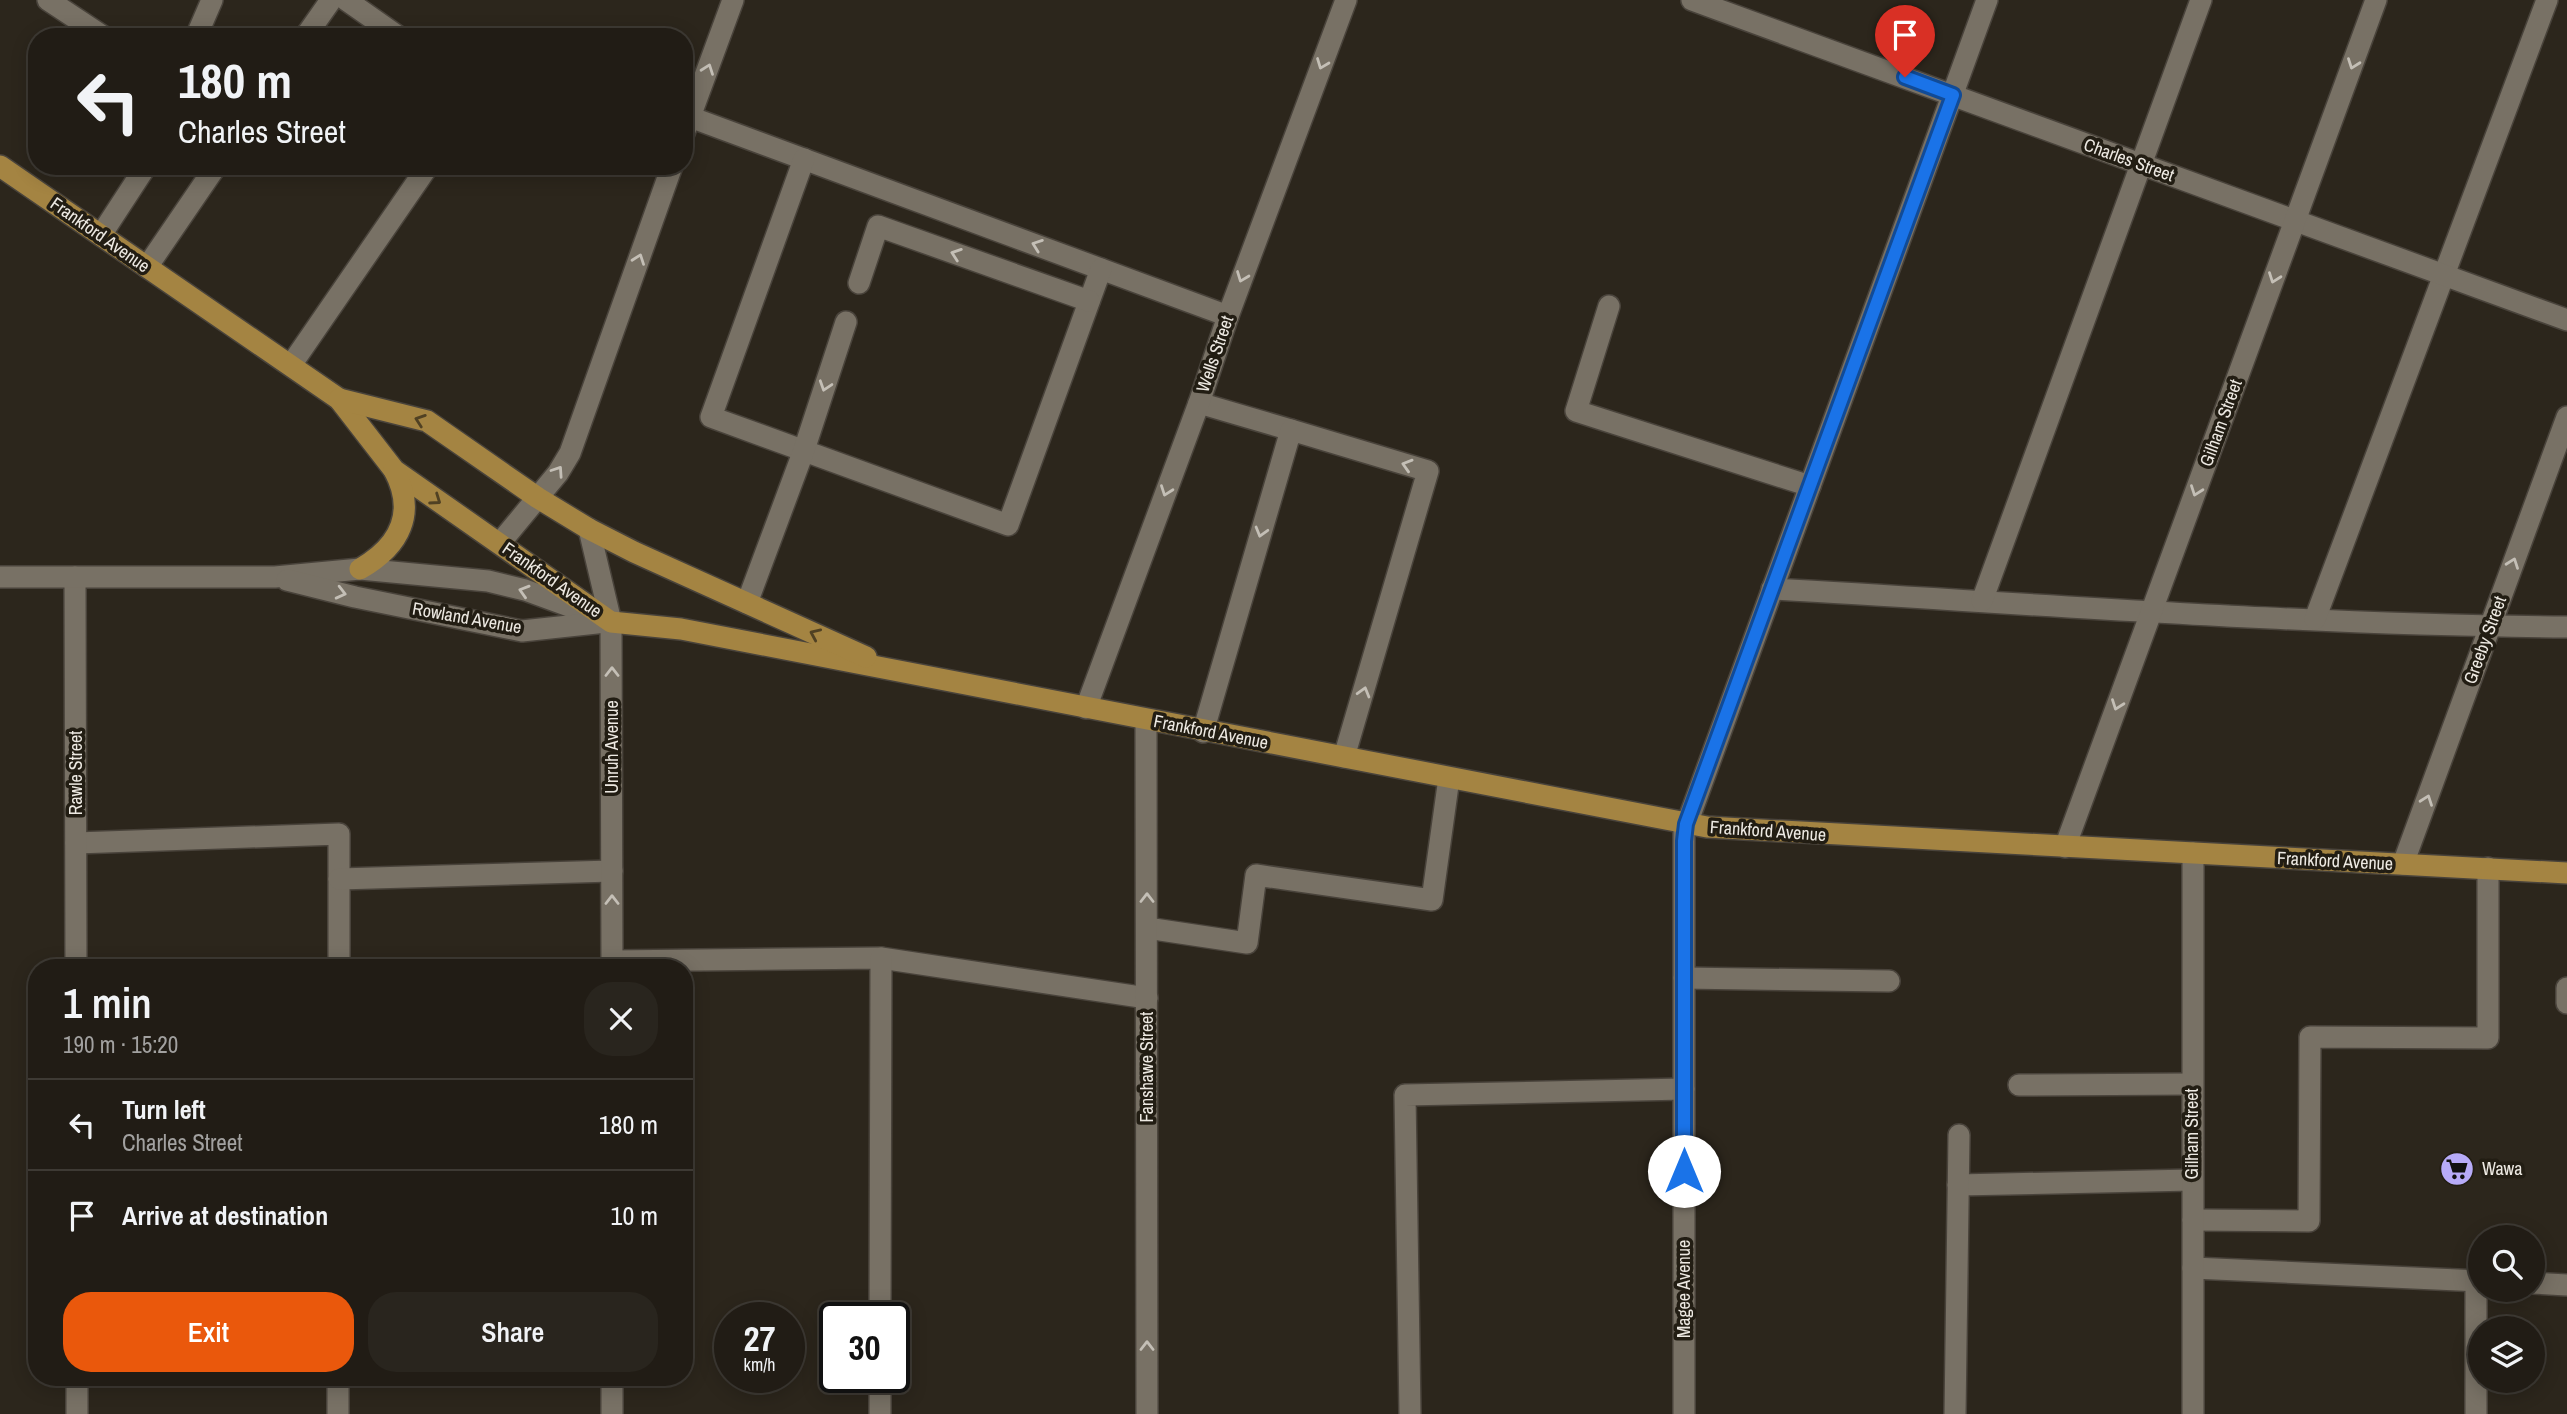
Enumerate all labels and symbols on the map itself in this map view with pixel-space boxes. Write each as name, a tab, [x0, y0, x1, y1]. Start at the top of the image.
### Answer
pin	[1875, 5, 1935, 77]
one-way arrow	[1316, 57, 1330, 69]
one-way arrow	[2347, 58, 2361, 70]
one-way arrow	[700, 63, 714, 75]
street label: Charles Street	[2081, 132, 2178, 187]
street label: Frankford Avenue	[45, 191, 155, 278]
one-way arrow	[1031, 240, 1043, 254]
one-way arrow	[950, 248, 962, 262]
one-way arrow	[631, 253, 645, 266]
one-way arrow	[1237, 270, 1251, 282]
one-way arrow	[2269, 271, 2283, 283]
street label: Wells Street	[1190, 312, 1239, 395]
street label: Gilham Street	[2193, 376, 2248, 470]
one-way arrow	[819, 379, 833, 392]
one-way arrow	[414, 414, 427, 428]
one-way arrow	[1402, 458, 1414, 473]
one-way arrow	[550, 466, 562, 479]
one-way arrow	[1160, 485, 1174, 497]
one-way arrow	[2190, 485, 2204, 497]
one-way arrow	[428, 492, 441, 504]
one-way arrow	[1255, 526, 1270, 538]
street label: Frankford Avenue	[497, 536, 607, 623]
one-way arrow	[2505, 558, 2519, 570]
one-way arrow	[519, 584, 531, 599]
one-way arrow	[335, 585, 347, 599]
street label: Greeby Street	[2457, 592, 2512, 687]
street label: Rowland Avenue	[410, 596, 524, 639]
one-way arrow	[810, 628, 822, 642]
one-way arrow	[604, 666, 620, 677]
one-way arrow	[1355, 686, 1370, 698]
one-way arrow	[2112, 698, 2126, 710]
street label: Unruh Avenue	[599, 700, 624, 794]
street label: Frankford Avenue	[1152, 708, 1271, 755]
street label: Rawle Street	[63, 731, 88, 815]
one-way arrow	[2418, 795, 2432, 807]
street label: Frankford Avenue	[1709, 814, 1827, 847]
street label: Frankford Avenue	[2276, 845, 2394, 876]
one-way arrow	[1139, 892, 1155, 903]
one-way arrow	[604, 894, 620, 904]
street label: Fanshawe Street	[1134, 1012, 1159, 1122]
street label: Gilham Street	[2179, 1088, 2204, 1180]
position arrow	[1647, 1134, 1721, 1208]
supermarket icon: Wawa	[2438, 1150, 2476, 1188]
place label: Wawa	[2482, 1156, 2522, 1181]
street label: Magee Avenue	[1671, 1240, 1696, 1338]
speed limit sign: 30	[819, 1302, 910, 1393]
one-way arrow	[1139, 1340, 1155, 1351]

